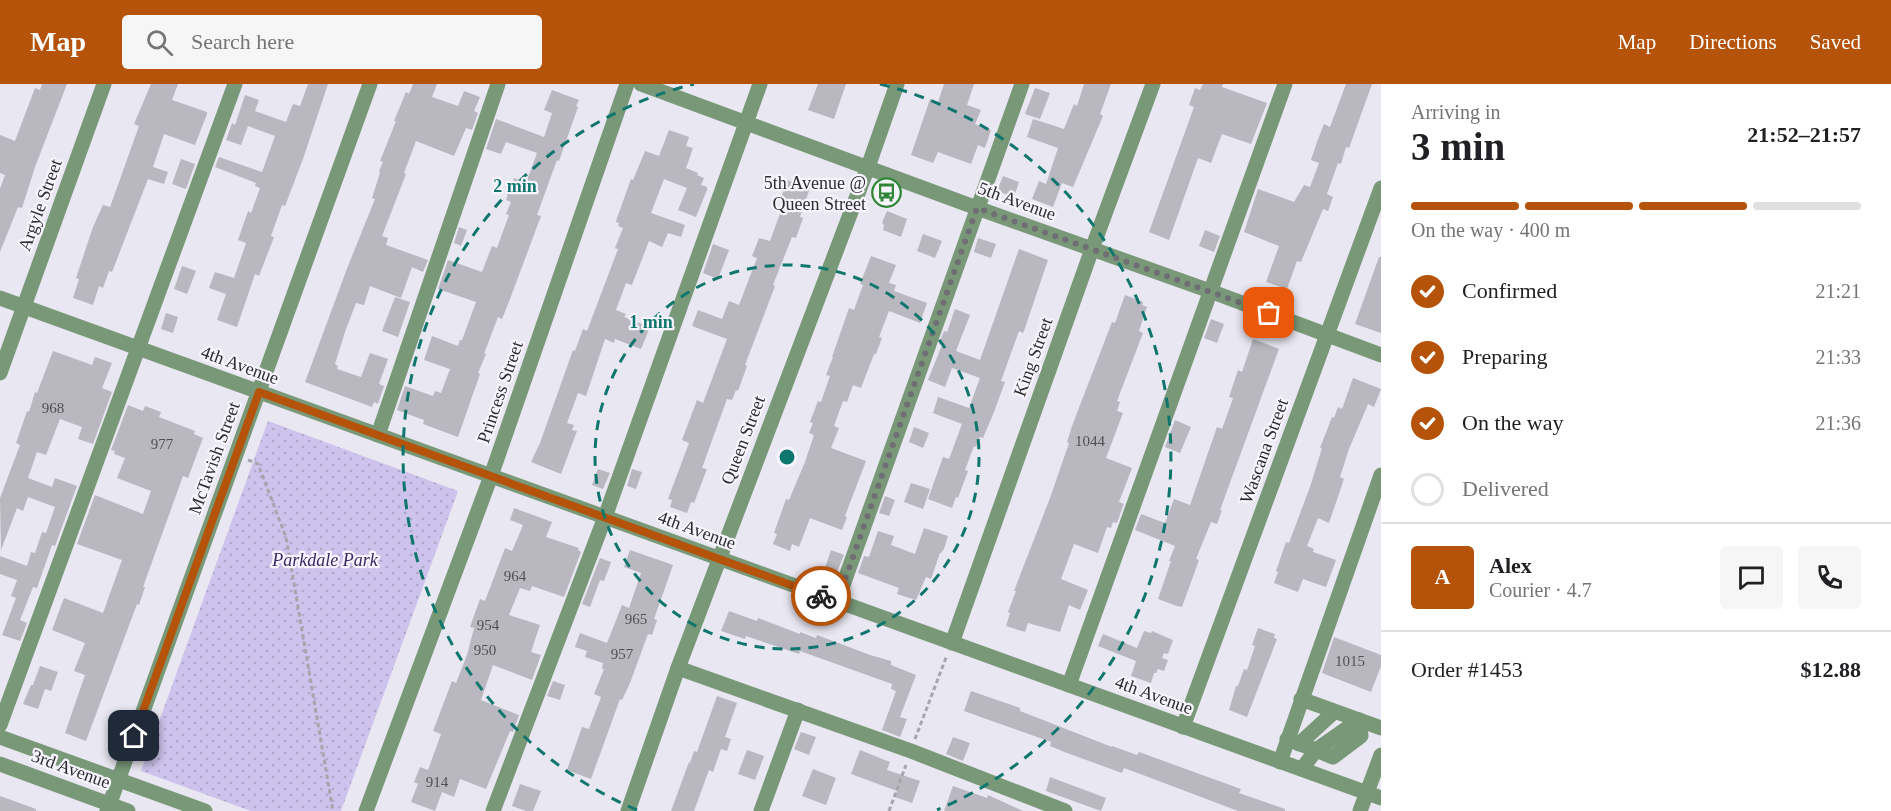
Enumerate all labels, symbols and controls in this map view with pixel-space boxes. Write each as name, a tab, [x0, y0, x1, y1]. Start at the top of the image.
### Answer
search box	[122, 15, 542, 69]
text: Map	[30, 26, 86, 57]
icon: search	[143, 26, 176, 59]
text: Search here	[191, 29, 294, 54]
text: Map	[1618, 30, 1656, 54]
text: Directions	[1689, 30, 1777, 54]
text: Saved	[1810, 30, 1861, 54]
text: Arriving in	[1411, 101, 1500, 123]
text: 21:52–21:57	[1747, 122, 1861, 147]
text: 3 min	[1411, 125, 1505, 168]
street label: Argyle Street	[14, 156, 66, 254]
place label: 5th Avenue @ Queen Street	[764, 173, 866, 214]
text: 2 min	[493, 176, 537, 196]
bus stop icon: 5th Avenue @ Queen Street	[871, 177, 903, 209]
street label: 5th Avenue	[975, 178, 1059, 224]
text: On the way · 400 m	[1411, 219, 1570, 241]
icon: check	[1411, 275, 1444, 308]
text: Confirmed	[1462, 278, 1557, 303]
text: 21:21	[1815, 280, 1861, 302]
pin	[1243, 287, 1294, 338]
icon: bag	[1252, 296, 1285, 329]
text: 1 min	[629, 312, 673, 332]
street label: King Street	[1009, 315, 1057, 399]
street label: Princess Street	[473, 338, 527, 446]
icon: check	[1411, 341, 1444, 374]
street label: 4th Avenue	[198, 342, 282, 388]
text: Preparing	[1462, 344, 1548, 369]
text: 21:33	[1815, 346, 1861, 368]
street label: Queen Street	[717, 393, 769, 487]
street label: Wascana Street	[1236, 396, 1292, 506]
street label: McTavish Street	[184, 399, 244, 517]
house number: 968	[42, 400, 64, 416]
icon: check	[1411, 407, 1444, 440]
text: On the way	[1462, 410, 1563, 435]
text: 21:36	[1815, 412, 1861, 434]
house number: 1044	[1075, 433, 1106, 449]
house number: 977	[151, 436, 174, 452]
centre of rings	[777, 447, 797, 467]
text: Delivered	[1462, 476, 1549, 501]
street label: 4th Avenue	[655, 507, 739, 553]
button: chat	[1720, 546, 1783, 609]
button: phone	[1798, 546, 1861, 609]
park label: Parkdale Park	[271, 550, 379, 570]
text: Alex	[1489, 553, 1532, 578]
text: A	[1435, 564, 1450, 589]
courier	[791, 566, 851, 626]
house number: 964	[504, 568, 527, 584]
text: Courier · 4.7	[1489, 579, 1592, 601]
icon: bike	[805, 580, 838, 613]
house number: 965	[625, 611, 647, 627]
house number: 954	[477, 617, 500, 633]
house number: 950	[474, 642, 496, 658]
house number: 957	[611, 646, 634, 662]
house number: 1015	[1335, 653, 1365, 669]
text: Order #1453	[1411, 657, 1523, 682]
text: $12.88	[1801, 657, 1861, 682]
street label: 4th Avenue	[1112, 672, 1196, 718]
pin	[108, 710, 159, 761]
icon: home	[117, 719, 150, 752]
street label: 3rd Avenue	[29, 746, 113, 792]
house number: 914	[426, 774, 449, 790]

